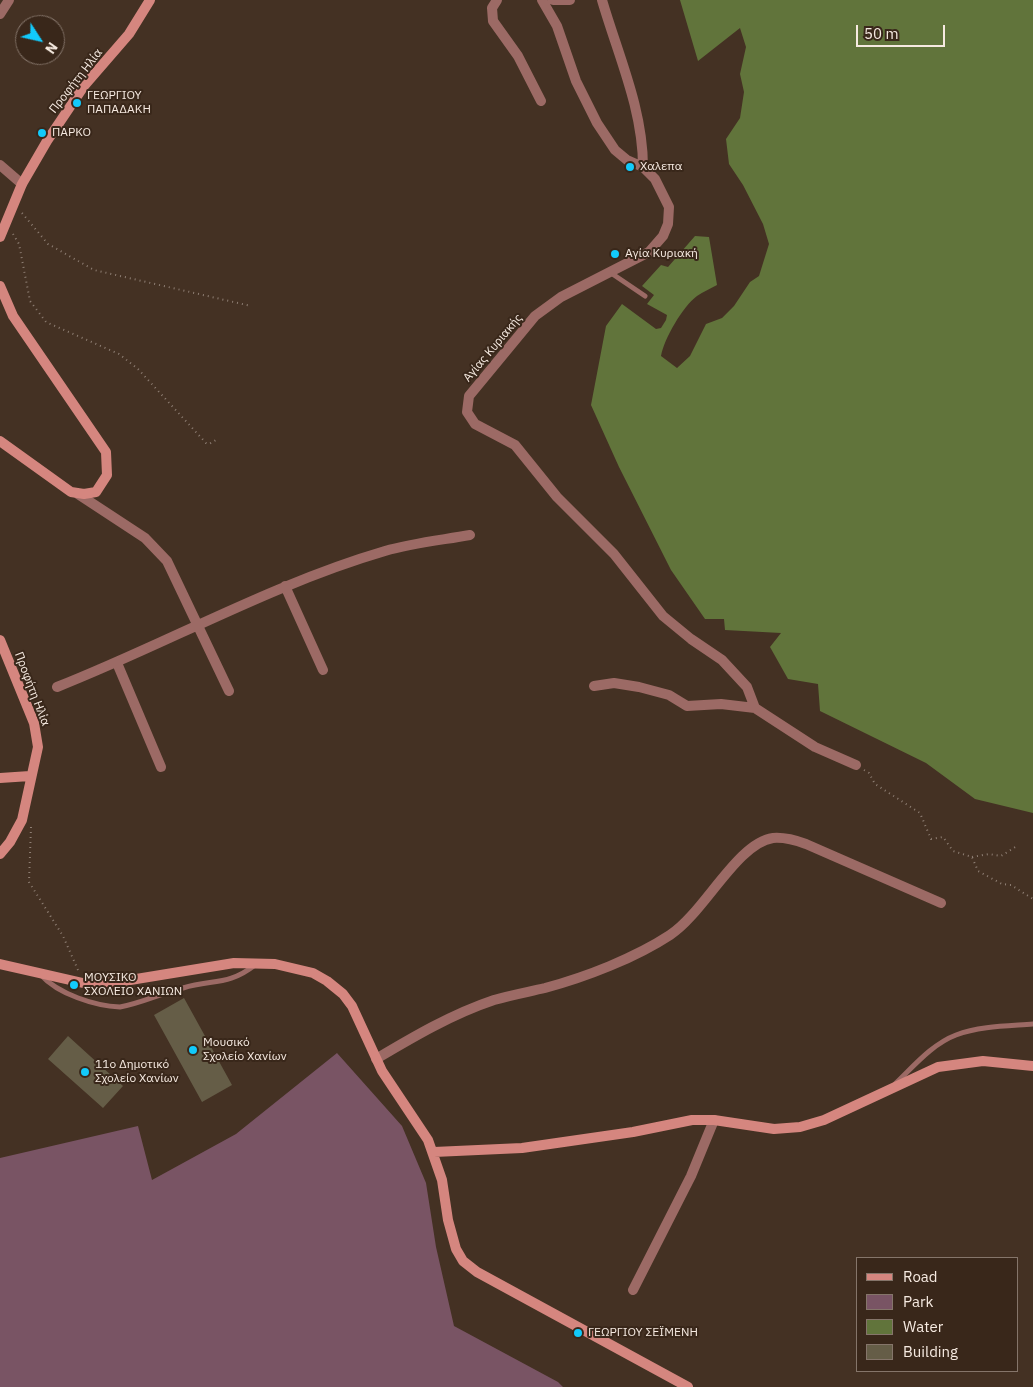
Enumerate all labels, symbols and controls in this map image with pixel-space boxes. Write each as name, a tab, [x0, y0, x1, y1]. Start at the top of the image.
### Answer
north arrow	[15, 15, 65, 65]
scale bar	[858, 15, 947, 47]
text: 50 m	[864, 24, 899, 43]
text: N	[41, 39, 62, 57]
street label: Προφήτη Ηλία	[46, 46, 106, 116]
place label: ΓΕΩΡΓΙΟΥ ΠΑΠΑΔΑΚΗ	[87, 89, 151, 117]
marker: ΓΕΩΡΓΙΟΥ ΠΑΠΑΔΑΚΗ	[71, 97, 83, 109]
place label: ΠΑΡΚΟ	[52, 126, 91, 140]
marker: ΠΑΡΚΟ	[36, 127, 48, 139]
place label: Χαλεπα	[640, 160, 682, 174]
marker: Χαλεπα	[624, 161, 636, 173]
place label: Αγία Κυριακή	[625, 247, 698, 261]
marker: Αγία Κυριακή	[609, 248, 621, 260]
street label: Αγίας Κυριακής	[460, 311, 526, 385]
street label: Προφήτη Ηλία	[11, 650, 53, 728]
place label: ΜΟΥΣΙΚΟ ΣΧΟΛΕΙΟ ΧΑΝΙΩΝ	[84, 971, 182, 999]
marker: ΜΟΥΣΙΚΟ ΣΧΟΛΕΙΟ ΧΑΝΙΩΝ	[68, 979, 80, 991]
place label: Μουσικό Σχολείο Χανίων	[203, 1036, 287, 1064]
marker: Μουσικό Σχολείο Χανίων	[187, 1044, 199, 1056]
place label: 11o Δημοτικό Σχολείο Χανίων	[95, 1058, 179, 1086]
marker: 11o Δημοτικό Σχολείο Χανίων	[79, 1066, 91, 1078]
legend	[856, 1257, 1018, 1372]
text: Road	[903, 1267, 938, 1286]
text: Park	[903, 1292, 933, 1311]
text: Water	[903, 1317, 943, 1336]
place label: ΓΕΩΡΓΙΟΥ ΣΕΪΜΕΝΗ	[588, 1326, 698, 1340]
marker: ΓΕΩΡΓΙΟΥ ΣΕΪΜΕΝΗ	[572, 1327, 584, 1339]
text: Building	[903, 1342, 958, 1361]

